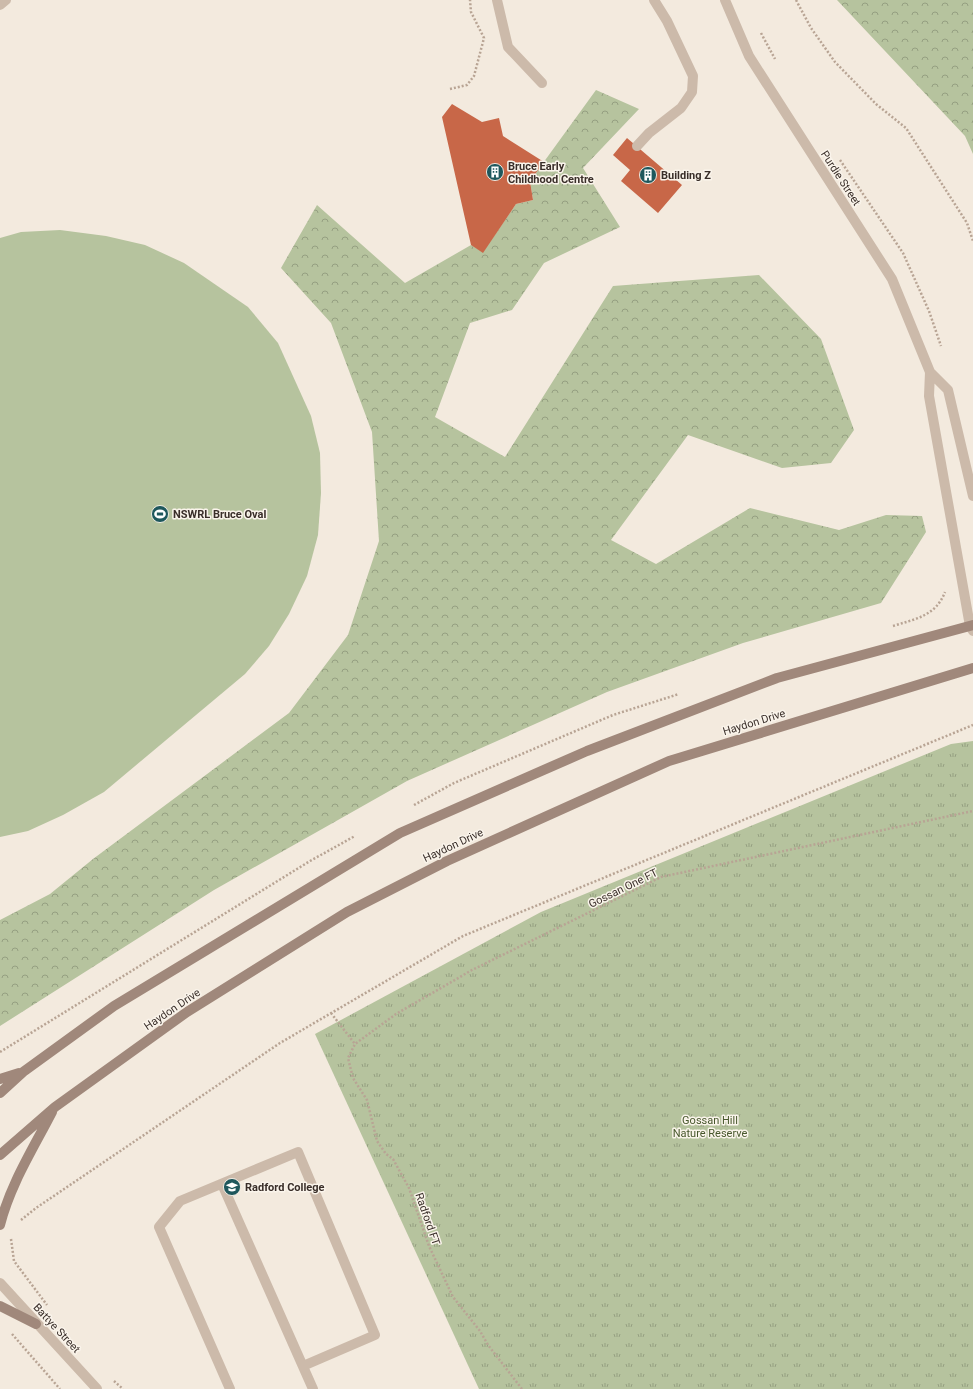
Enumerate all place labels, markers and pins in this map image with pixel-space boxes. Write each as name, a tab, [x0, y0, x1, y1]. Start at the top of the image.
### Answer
place label: Bruce Early Childhood Centre	[508, 160, 594, 186]
building icon: Bruce Early Childhood Centre	[485, 162, 505, 182]
building icon: Building Z	[638, 165, 658, 185]
place label: Building Z	[661, 169, 711, 182]
sports icon: NSWRL Bruce Oval	[150, 504, 170, 524]
place label: NSWRL Bruce Oval	[173, 508, 266, 521]
school or university icon: Radford College	[222, 1177, 242, 1197]
place label: Radford College	[245, 1181, 325, 1194]

